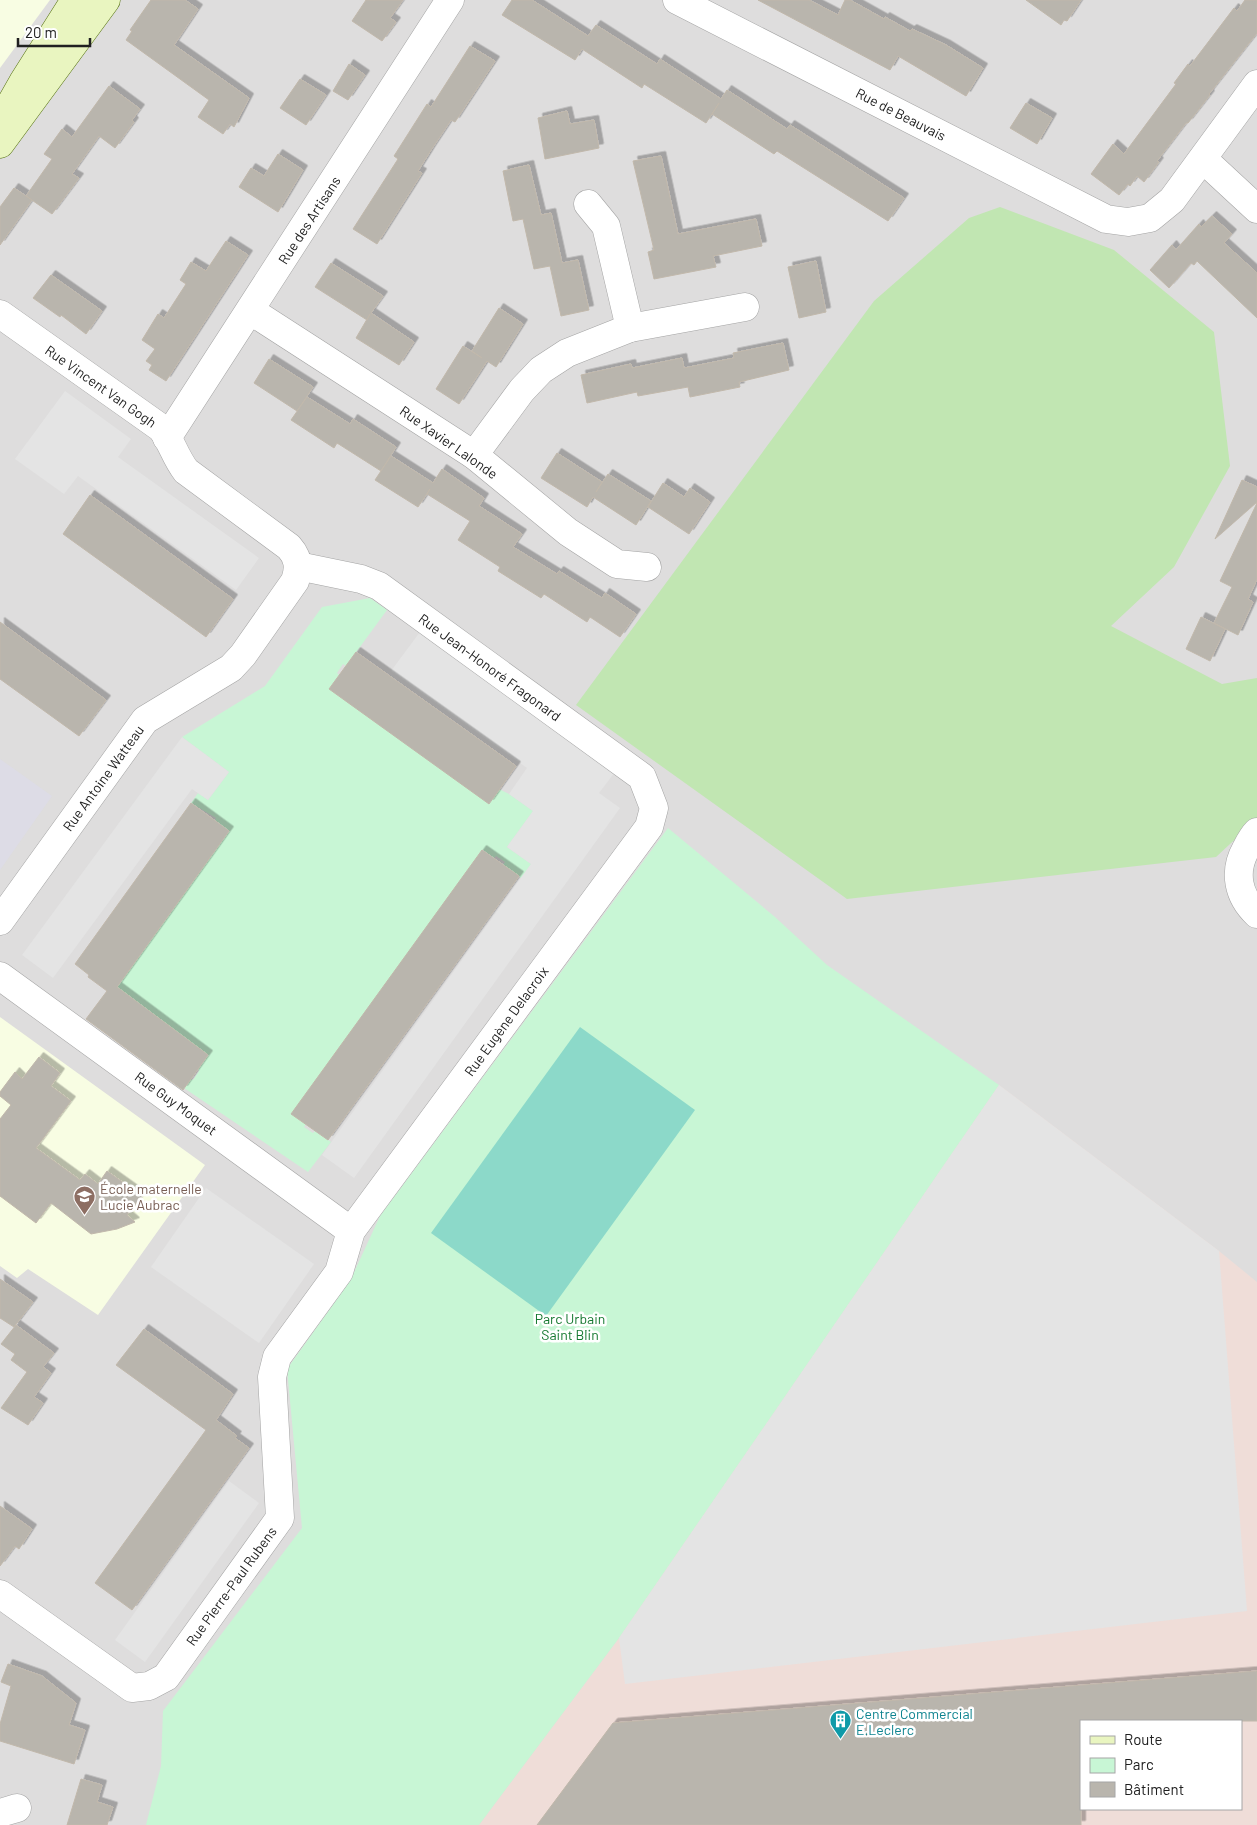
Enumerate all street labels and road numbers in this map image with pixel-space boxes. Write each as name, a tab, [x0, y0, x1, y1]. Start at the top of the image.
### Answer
street label: Rue de Beauvais	[853, 84, 949, 144]
street label: Rue des Artisans	[274, 173, 344, 267]
street label: Rue Vincent Van Gogh	[42, 341, 160, 431]
street label: Rue Xavier Lalonde	[397, 402, 501, 482]
street label: Rue Jean-Honoré Fragonard	[416, 610, 564, 724]
street label: Rue Antoine Watteau	[59, 722, 147, 834]
street label: Rue Eugène Delacroix	[460, 962, 552, 1079]
street label: Rue Guy Moquet	[132, 1068, 220, 1138]
street label: Rue Pierre-Paul Rubens	[182, 1523, 280, 1649]

